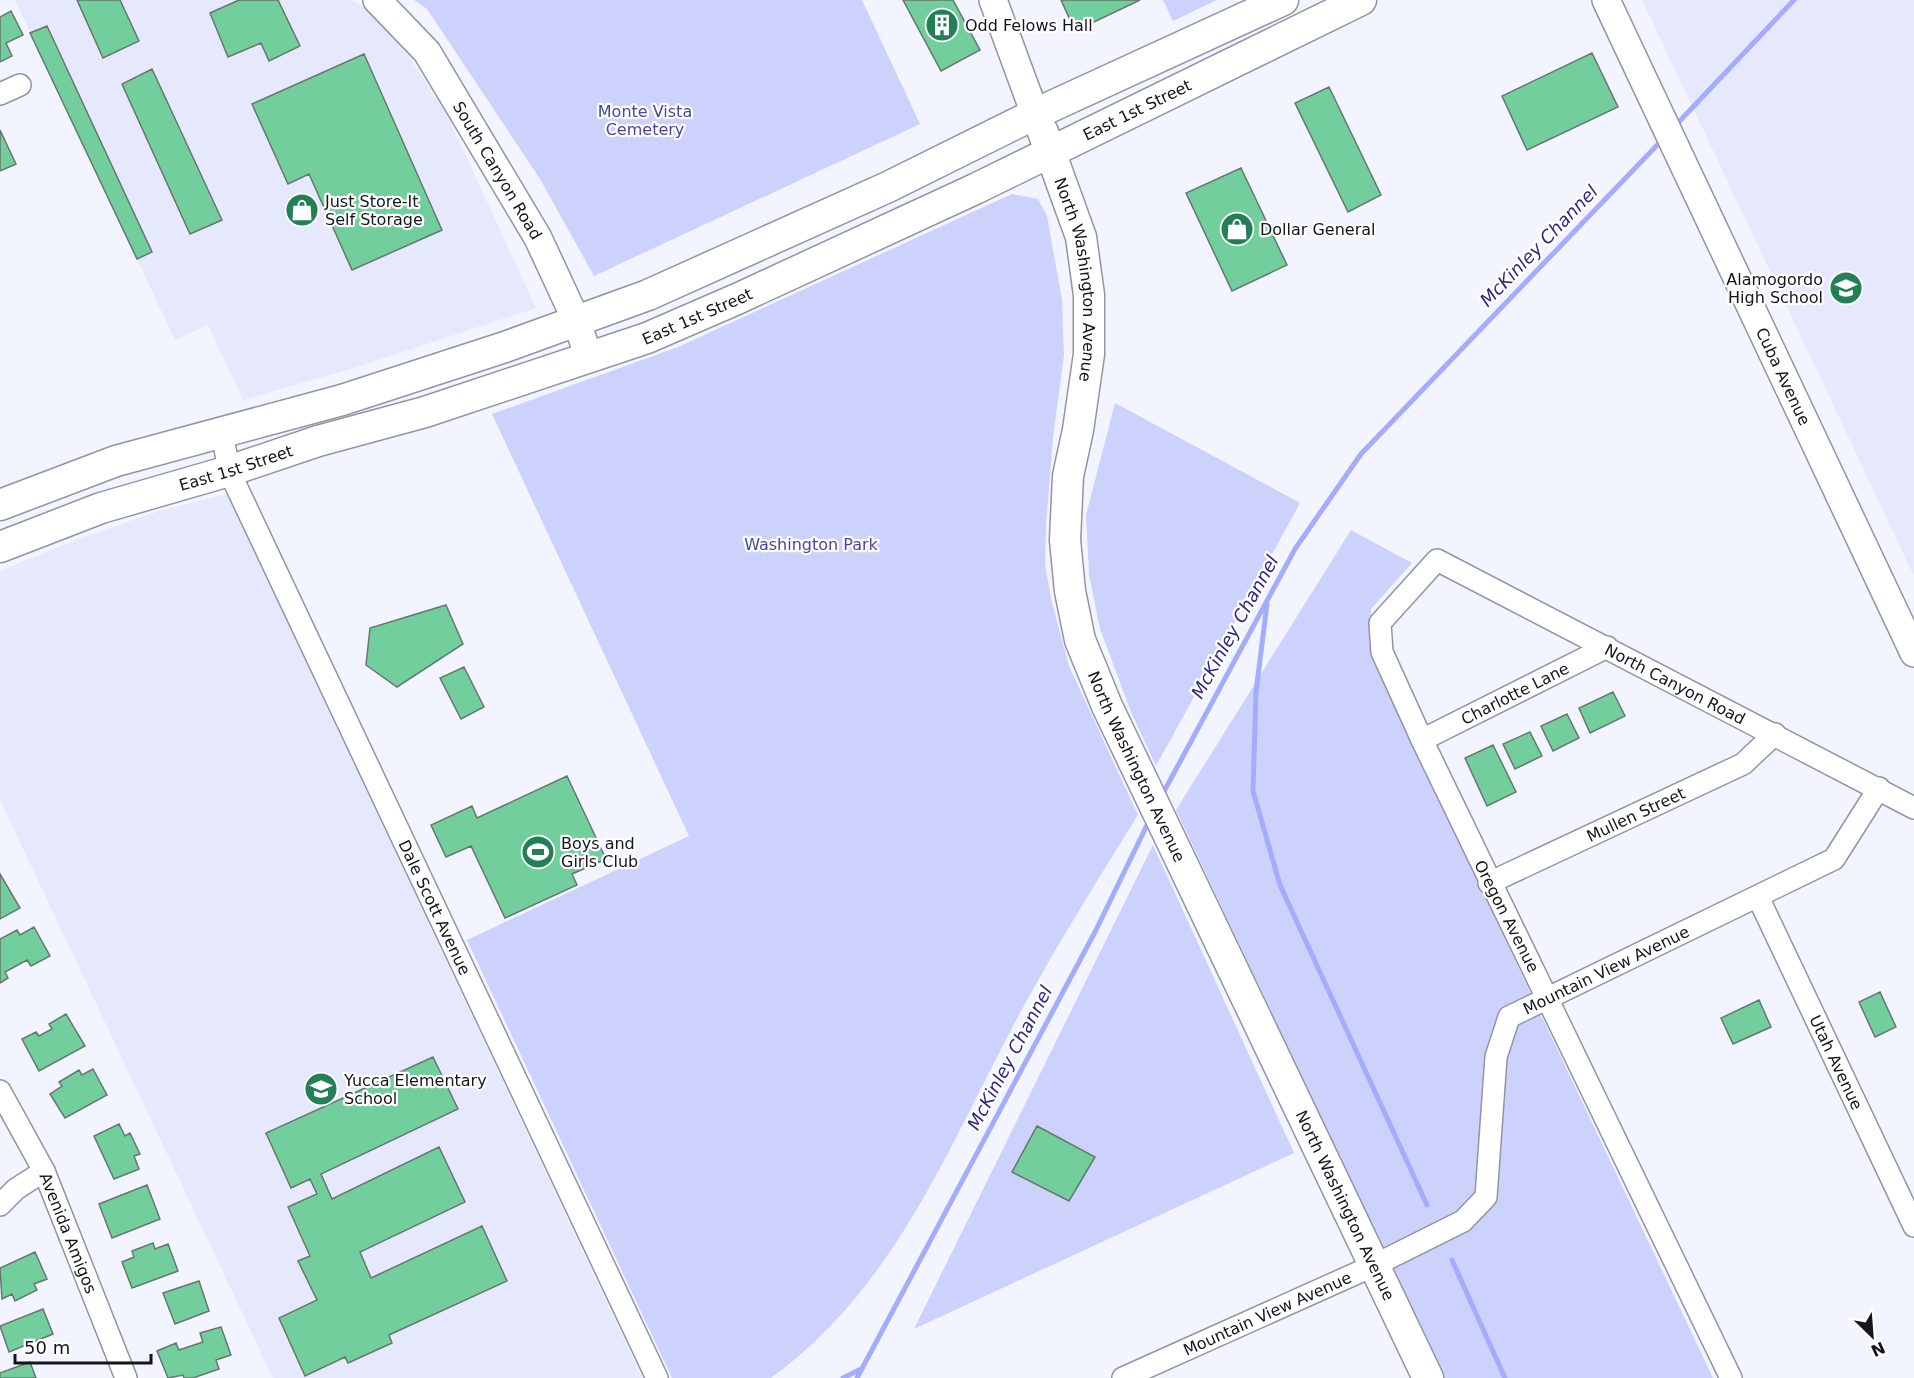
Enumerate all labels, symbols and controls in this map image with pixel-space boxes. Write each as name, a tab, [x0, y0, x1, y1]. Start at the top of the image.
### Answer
building icon: Odd Felows Hall	[924, 7, 960, 43]
place label: Odd Felows Hall	[965, 16, 1093, 35]
street label: East 1st Street	[1080, 76, 1195, 145]
street label: South Canyon Road	[449, 98, 546, 243]
park label: Monte Vista Cemetery	[598, 102, 692, 139]
street label: North Washington Avenue	[1050, 175, 1098, 383]
water label: McKinley Channel	[1476, 181, 1602, 310]
shop icon: Just Store-It Self Storage	[284, 192, 320, 228]
place label: Just Store-It Self Storage	[324, 192, 423, 229]
shop icon: Dollar General	[1219, 211, 1255, 247]
place label: Dollar General	[1260, 220, 1376, 239]
place label: Alamogordo High School	[1726, 270, 1823, 307]
school or university icon: Alamogordo High School	[1828, 270, 1864, 306]
street label: East 1st Street	[639, 284, 755, 349]
street label: Cuba Avenue	[1752, 325, 1814, 428]
street label: East 1st Street	[177, 441, 295, 495]
park label: Washington Park	[744, 535, 879, 554]
water label: McKinley Channel	[1187, 552, 1283, 702]
street label: North Canyon Road	[1601, 640, 1748, 729]
street label: Charlotte Lane	[1458, 659, 1572, 729]
street label: North Washington Avenue	[1084, 668, 1189, 865]
street label: Mullen Street	[1584, 784, 1688, 846]
sports icon: Boys and Girls Club	[520, 834, 556, 870]
place label: Boys and Girls Club	[561, 834, 638, 871]
street label: Dale Scott Avenue	[394, 837, 474, 978]
street label: Oregon Avenue	[1470, 857, 1543, 975]
street label: Mountain View Avenue	[1520, 922, 1692, 1019]
water label: McKinley Channel	[963, 982, 1056, 1133]
street label: Utah Avenue	[1805, 1012, 1866, 1113]
school or university icon: Yucca Elementary School	[303, 1071, 339, 1107]
place label: Yucca Elementary School	[343, 1071, 487, 1108]
street label: North Washington Avenue	[1292, 1107, 1399, 1304]
street label: Avenida Amigos	[36, 1170, 101, 1296]
street label: Mountain View Avenue	[1180, 1268, 1354, 1360]
north arrow	[1842, 1306, 1902, 1366]
scale bar	[15, 1327, 152, 1365]
text: 50 m	[24, 1337, 70, 1358]
text: N	[1868, 1338, 1888, 1361]

